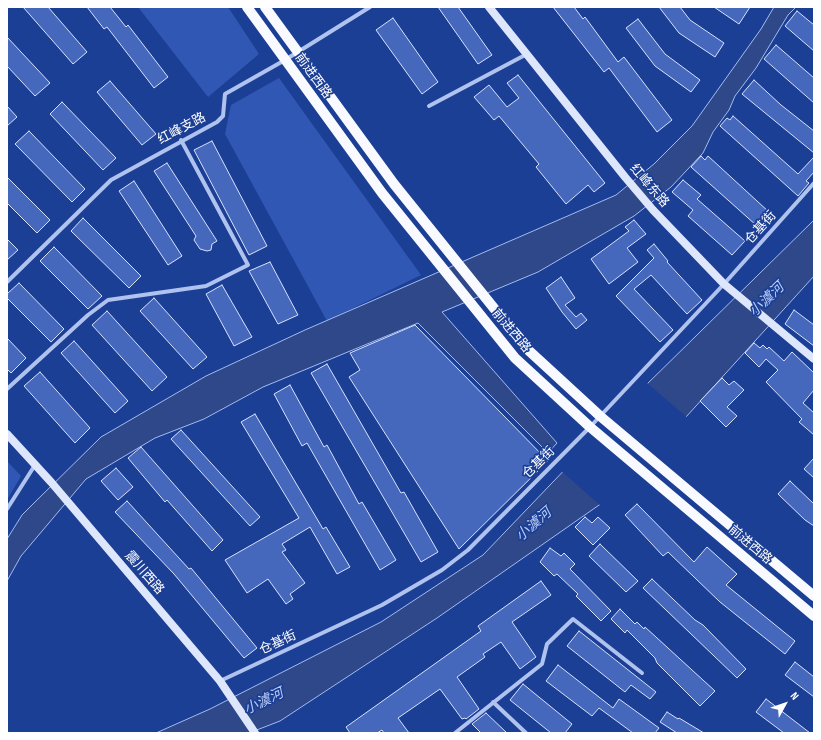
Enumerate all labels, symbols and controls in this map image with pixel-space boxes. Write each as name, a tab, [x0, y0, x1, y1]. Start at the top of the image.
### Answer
street label: 前进西路	[291, 50, 335, 102]
street label: 红峰支路	[155, 110, 209, 148]
street label: 红峰东路	[626, 161, 672, 211]
street label: 仓基街	[742, 208, 780, 248]
water label: 小澞河	[746, 279, 788, 321]
street label: 前进西路	[488, 306, 534, 356]
street label: 仓基街	[520, 444, 558, 482]
water label: 小澞河	[513, 505, 555, 545]
street label: 前进西路	[725, 522, 775, 568]
street label: 震川西路	[121, 548, 167, 598]
street label: 仓基街	[257, 628, 299, 658]
north arrow	[765, 684, 805, 724]
water label: 小澞河	[241, 685, 287, 719]
text: N	[788, 690, 801, 702]

